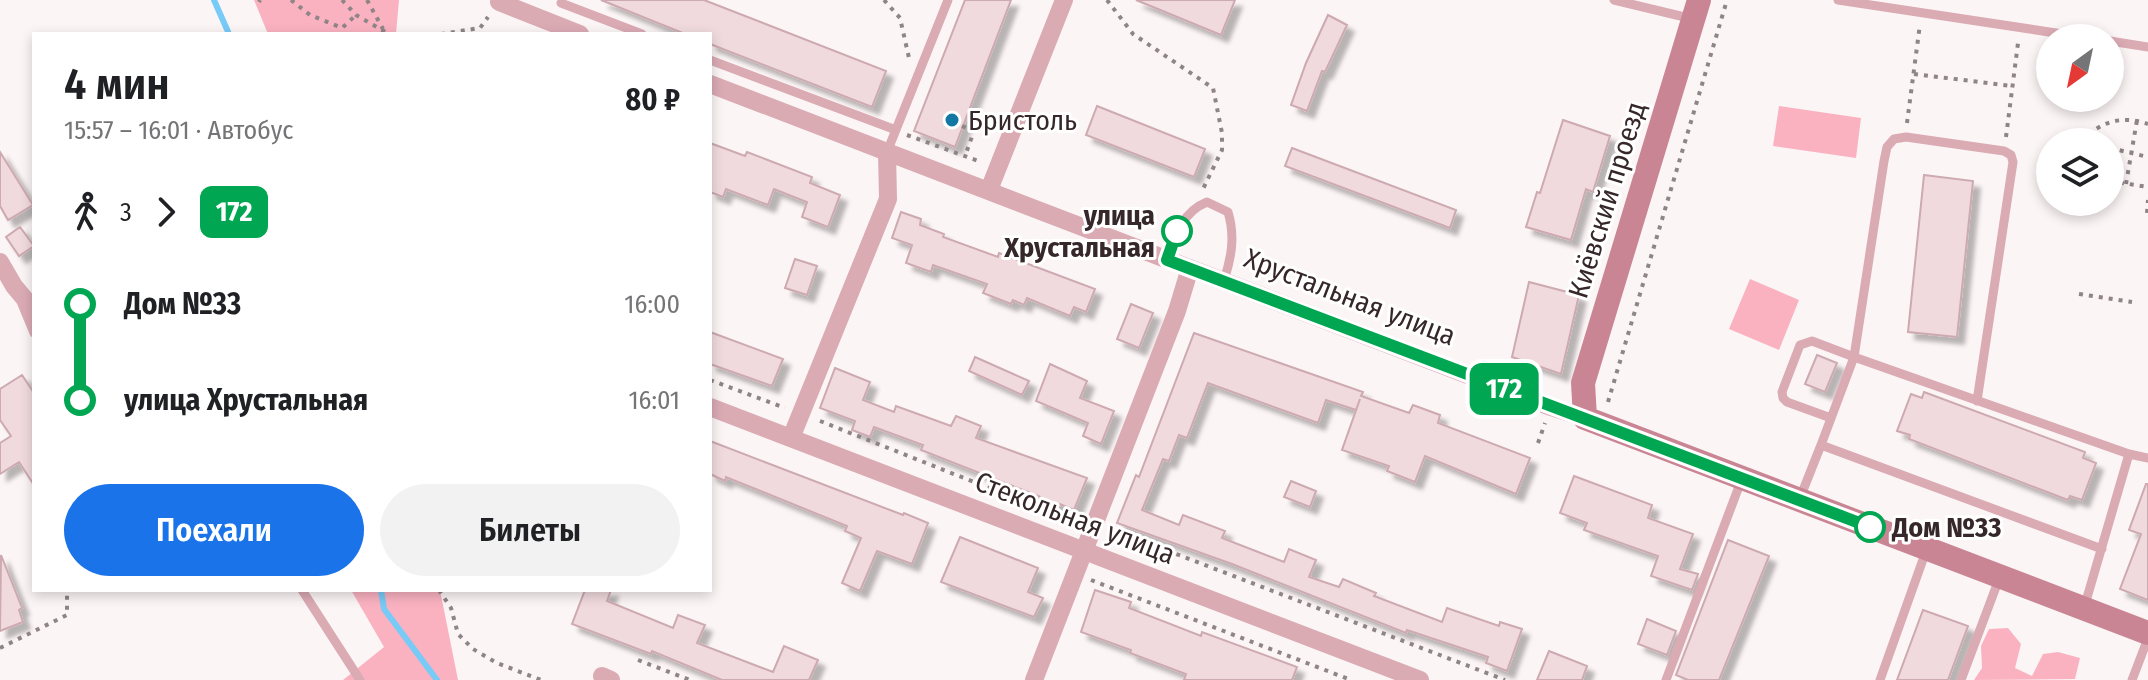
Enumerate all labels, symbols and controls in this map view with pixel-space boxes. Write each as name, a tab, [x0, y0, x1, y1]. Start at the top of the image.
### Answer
north arrow	[2036, 24, 2124, 112]
map controls	[2036, 24, 2124, 216]
text: 4 мин	[64, 58, 170, 111]
text: 80 ₽	[625, 82, 680, 118]
street label: Киёвский проезд	[1561, 98, 1653, 302]
place label: Бристоль	[968, 104, 1077, 137]
marker: Бристоль	[943, 111, 961, 129]
text: 15:57 – 16:01 · Автобус	[64, 115, 293, 146]
button: layers	[2036, 128, 2124, 216]
icon: walk	[64, 190, 108, 234]
icon: forward	[144, 190, 188, 234]
text: 172	[216, 195, 252, 228]
text: 3	[120, 197, 132, 228]
place label: улица Хрустальная	[1003, 199, 1155, 264]
marker: улица Хрустальная	[1162, 216, 1192, 246]
street label: Хрустальная улица	[1240, 242, 1460, 352]
text: Дом №33	[124, 286, 241, 322]
text: 16:00	[624, 289, 680, 320]
line badge: 172	[1458, 363, 1550, 415]
text: 172	[1486, 372, 1522, 405]
text: улица Хрустальная	[124, 382, 368, 418]
text: 16:01	[628, 385, 680, 416]
street label: Стекольная улица	[970, 465, 1180, 571]
button: Поехали	[64, 484, 364, 576]
button: Билеты	[380, 484, 680, 576]
place label: Дом №33	[1891, 511, 2001, 544]
marker: Дом №33	[1855, 512, 1885, 542]

